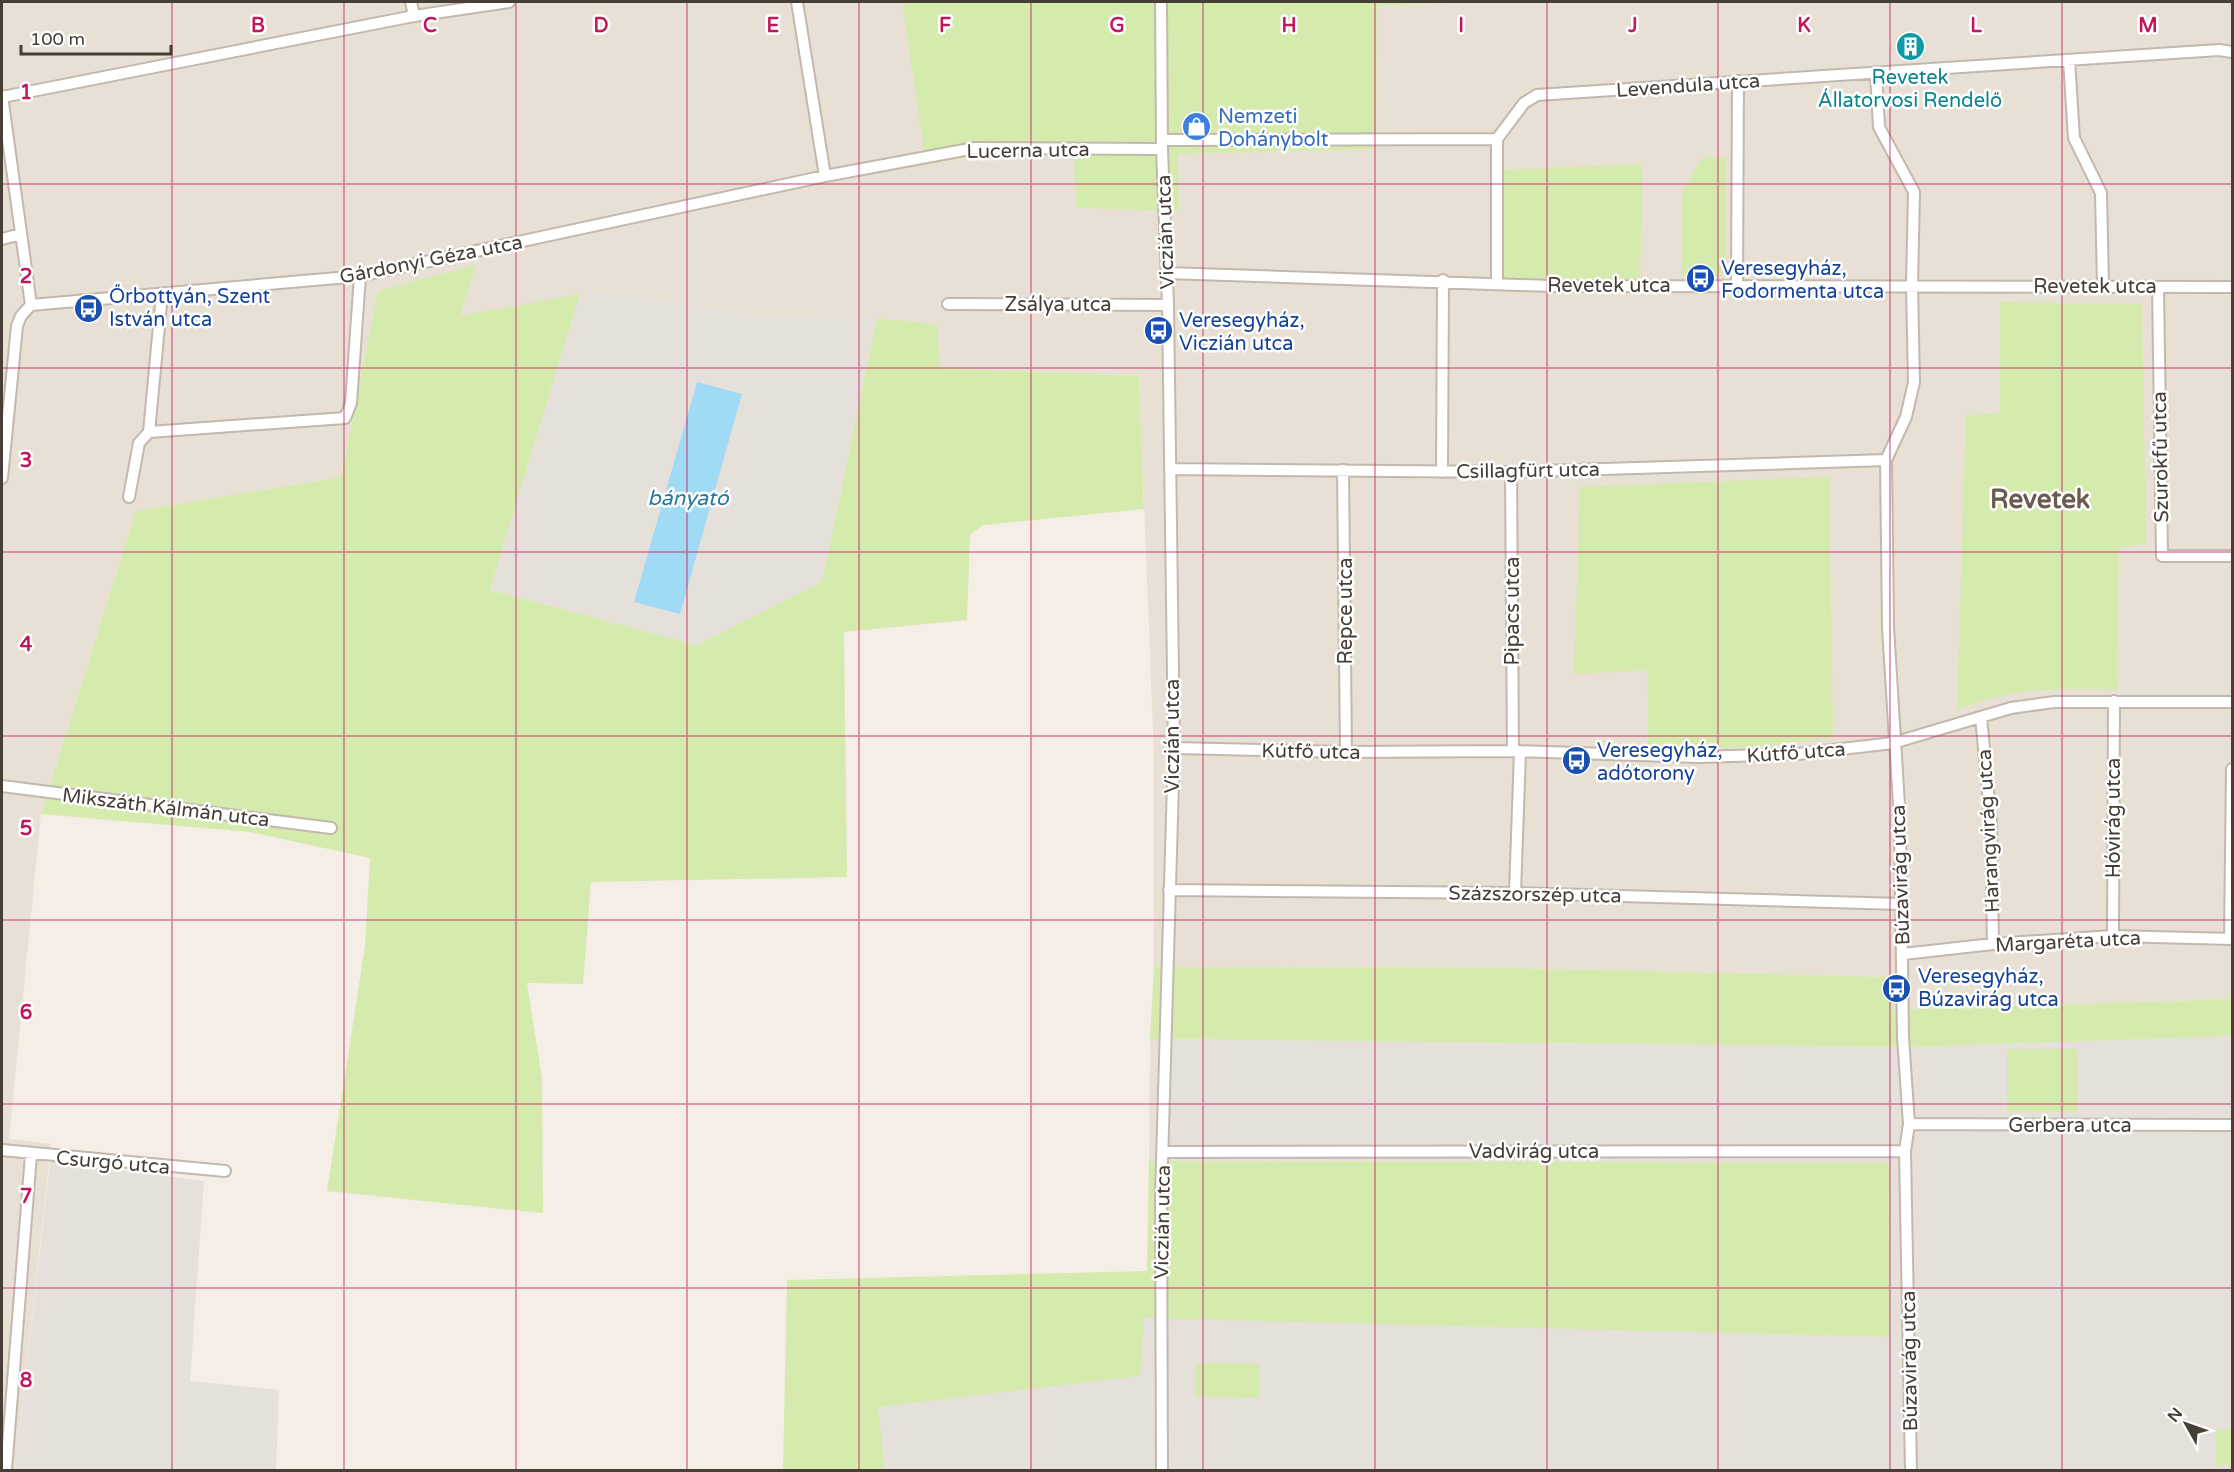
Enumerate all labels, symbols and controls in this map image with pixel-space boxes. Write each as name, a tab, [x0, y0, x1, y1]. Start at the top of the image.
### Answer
text: B	[251, 14, 265, 38]
text: C	[423, 14, 437, 38]
text: D	[593, 14, 609, 38]
text: E	[767, 14, 780, 38]
text: F	[939, 14, 951, 38]
text: G	[1109, 14, 1125, 38]
text: H	[1281, 14, 1297, 38]
text: I	[1458, 14, 1464, 38]
text: J	[1627, 14, 1638, 38]
text: K	[1797, 14, 1811, 38]
text: L	[1970, 14, 1982, 38]
text: M	[2138, 14, 2158, 38]
scale bar	[21, 18, 171, 56]
text: 100 m	[30, 28, 85, 50]
building icon: Revetek Állatorvosi Rendelő	[1894, 30, 1926, 62]
place label: Revetek Állatorvosi Rendelő	[1818, 66, 2002, 113]
street label: Levendula utca	[1615, 69, 1761, 103]
text: 1	[20, 81, 32, 105]
place label: Nemzeti Dohánybolt	[1218, 105, 1329, 152]
shop icon: Nemzeti Dohánybolt	[1181, 111, 1213, 143]
street label: Lucerna utca	[966, 138, 1090, 164]
street label: Viczián utca	[1152, 174, 1180, 290]
street label: Gárdonyi Géza utca	[338, 230, 525, 289]
place label: Veresegyház, Fodormenta utca	[1721, 257, 1884, 304]
bus stop icon: Veresegyház, Fodormenta utca	[1684, 263, 1716, 295]
text: 2	[20, 265, 32, 289]
street label: Revetek utca	[1547, 274, 1671, 298]
street label: Revetek utca	[2033, 275, 2157, 299]
place label: Őrbottyán, Szent István utca	[109, 284, 271, 332]
bus stop icon: Őrbottyán, Szent István utca	[72, 292, 104, 324]
street label: Zsálya utca	[1004, 293, 1112, 317]
place label: Veresegyház, Viczián utca	[1179, 309, 1305, 356]
bus stop icon: Veresegyház, Viczián utca	[1142, 315, 1174, 347]
street label: Szurokfű utca	[2148, 391, 2174, 523]
text: 3	[20, 449, 32, 473]
street label: Csillagfürt utca	[1456, 458, 1600, 484]
district label: Revetek	[1990, 484, 2090, 515]
water label: bányató	[648, 486, 730, 511]
street label: Pipacs utca	[1501, 556, 1525, 666]
street label: Repce utca	[1334, 558, 1358, 664]
text: 4	[20, 633, 33, 657]
street label: Viczián utca	[1161, 679, 1185, 793]
street label: Kútfő utca	[1746, 738, 1846, 768]
street label: Kútfő utca	[1261, 739, 1361, 765]
place label: Veresegyház, adótorony	[1597, 739, 1723, 786]
bus stop icon: Veresegyház, adótorony	[1560, 745, 1592, 777]
street label: Harangvirág utca	[1973, 748, 2005, 913]
street label: Hóvirág utca	[2102, 758, 2126, 878]
street label: Mikszáth Kálmán utca	[61, 783, 271, 833]
street label: Búzavirág utca	[1887, 804, 1915, 946]
text: 5	[20, 817, 32, 841]
street label: Százszorszép utca	[1448, 881, 1622, 909]
street label: Margaréta utca	[1994, 926, 2142, 958]
place label: Veresegyház, Búzavirág utca	[1918, 965, 2059, 1012]
bus stop icon: Veresegyház, Búzavirág utca	[1881, 972, 1913, 1004]
text: 6	[20, 1001, 32, 1025]
street label: Gerbera utca	[2008, 1114, 2132, 1138]
street label: Vadvirág utca	[1469, 1140, 1599, 1164]
street label: Csurgó utca	[55, 1146, 171, 1180]
street label: Viczián utca	[1150, 1165, 1176, 1279]
text: 7	[20, 1185, 32, 1209]
street label: Búzavirág utca	[1897, 1290, 1923, 1432]
text: 8	[20, 1369, 32, 1393]
north arrow	[2156, 1394, 2216, 1454]
text: N	[2163, 1404, 2187, 1426]

